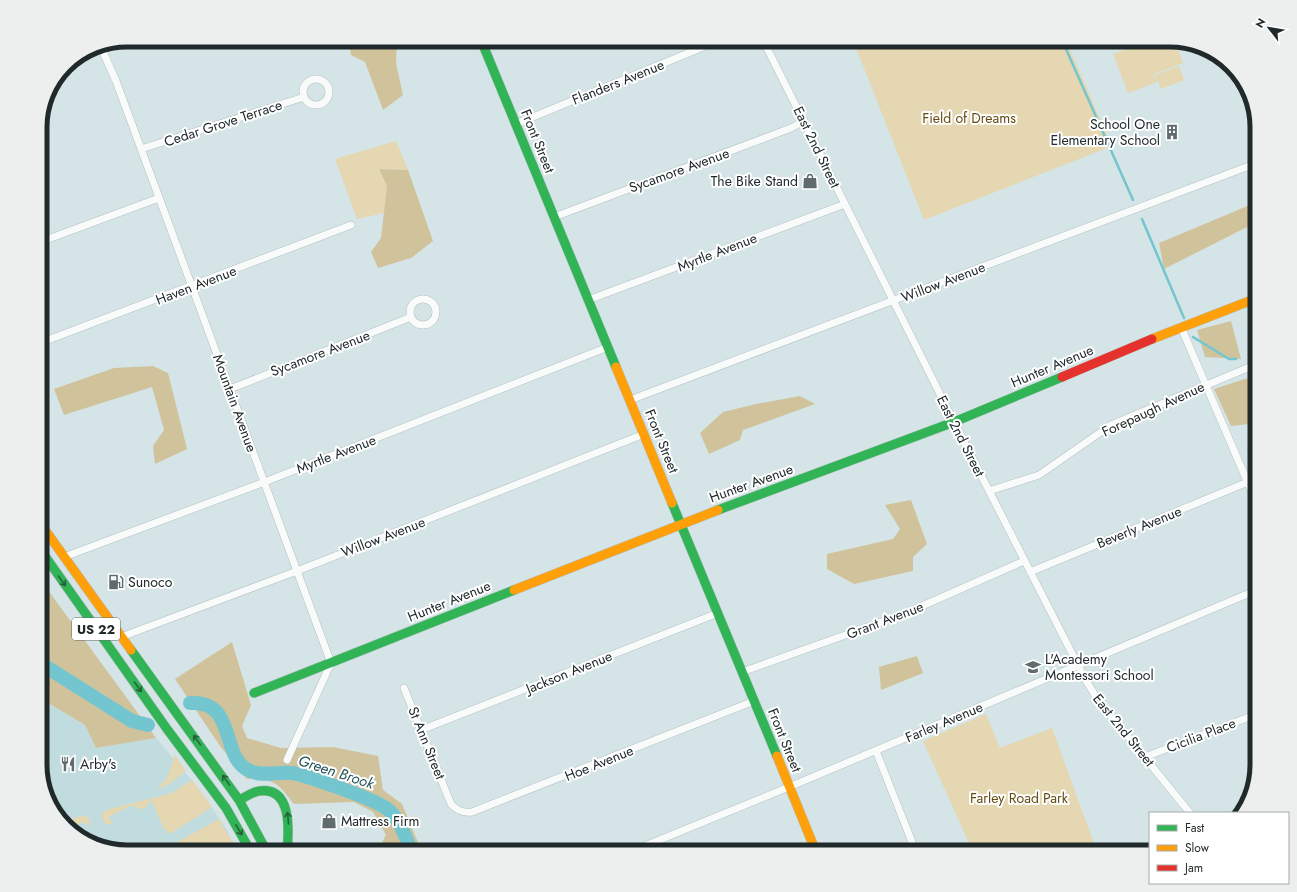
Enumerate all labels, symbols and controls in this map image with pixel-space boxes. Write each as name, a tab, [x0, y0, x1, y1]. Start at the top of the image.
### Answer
north arrow	[1249, 8, 1289, 48]
text: N	[1251, 15, 1270, 31]
street label: Flanders Avenue	[569, 54, 667, 110]
street label: Cedar Grove Terrace	[161, 94, 285, 152]
street label: East 2nd Street	[789, 103, 846, 192]
street label: Front Street	[516, 106, 560, 177]
park label: Field of Dreams	[922, 108, 1016, 128]
place label: School One Elementary School	[1050, 114, 1160, 150]
building icon: School One Elementary School	[1163, 123, 1181, 141]
street label: Sycamore Avenue	[626, 143, 732, 197]
place label: The Bike Stand	[711, 171, 798, 191]
shop icon: The Bike Stand	[801, 172, 819, 190]
street label: Myrtle Avenue	[674, 228, 760, 276]
street label: Willow Avenue	[898, 257, 988, 307]
street label: Haven Avenue	[153, 260, 239, 310]
street label: Sycamore Avenue	[267, 325, 373, 381]
street label: Hunter Avenue	[1008, 340, 1096, 392]
street label: Mountain Avenue	[208, 351, 262, 455]
street label: Forepaugh Avenue	[1098, 376, 1208, 442]
street label: East 2nd Street	[932, 392, 990, 481]
street label: Front Street	[640, 406, 684, 477]
street label: Myrtle Avenue	[293, 430, 379, 478]
street label: Hunter Avenue	[706, 459, 796, 507]
street label: Beverly Avenue	[1094, 501, 1184, 553]
street label: Willow Avenue	[338, 512, 428, 562]
place label: Sunoco	[128, 572, 173, 592]
fuel station icon: Sunoco	[107, 573, 125, 591]
street label: Hunter Avenue	[405, 575, 493, 627]
one-way arrow	[58, 576, 66, 587]
street label: Grant Avenue	[844, 596, 926, 644]
road number: US 22	[72, 618, 120, 640]
street label: Jackson Avenue	[521, 646, 615, 699]
place label: L'Academy Montessori School	[1045, 649, 1154, 685]
school or university icon: L'Academy Montessori School	[1024, 658, 1042, 676]
one-way arrow	[133, 681, 142, 692]
street label: East 2nd Street	[1088, 689, 1160, 771]
street label: Farley Avenue	[902, 697, 986, 747]
street label: St Ann Street	[403, 704, 451, 783]
street label: Front Street	[763, 705, 807, 776]
street label: Cicilia Place	[1163, 713, 1239, 757]
one-way arrow	[193, 735, 201, 746]
street label: Hoe Avenue	[562, 740, 636, 786]
water label: Green Brook	[295, 749, 377, 795]
place label: Arby's	[80, 754, 117, 774]
restaurant icon: Arby's	[59, 755, 77, 773]
one-way arrow	[222, 775, 230, 786]
park label: Farley Road Park	[970, 788, 1069, 808]
place label: Mattress Firm	[341, 811, 419, 831]
one-way arrow	[284, 812, 291, 825]
shop icon: Mattress Firm	[320, 812, 338, 830]
legend	[1149, 812, 1289, 884]
text: Fast	[1185, 819, 1204, 837]
one-way arrow	[235, 824, 243, 836]
text: Slow	[1185, 839, 1210, 857]
text: Jam	[1183, 859, 1203, 877]

